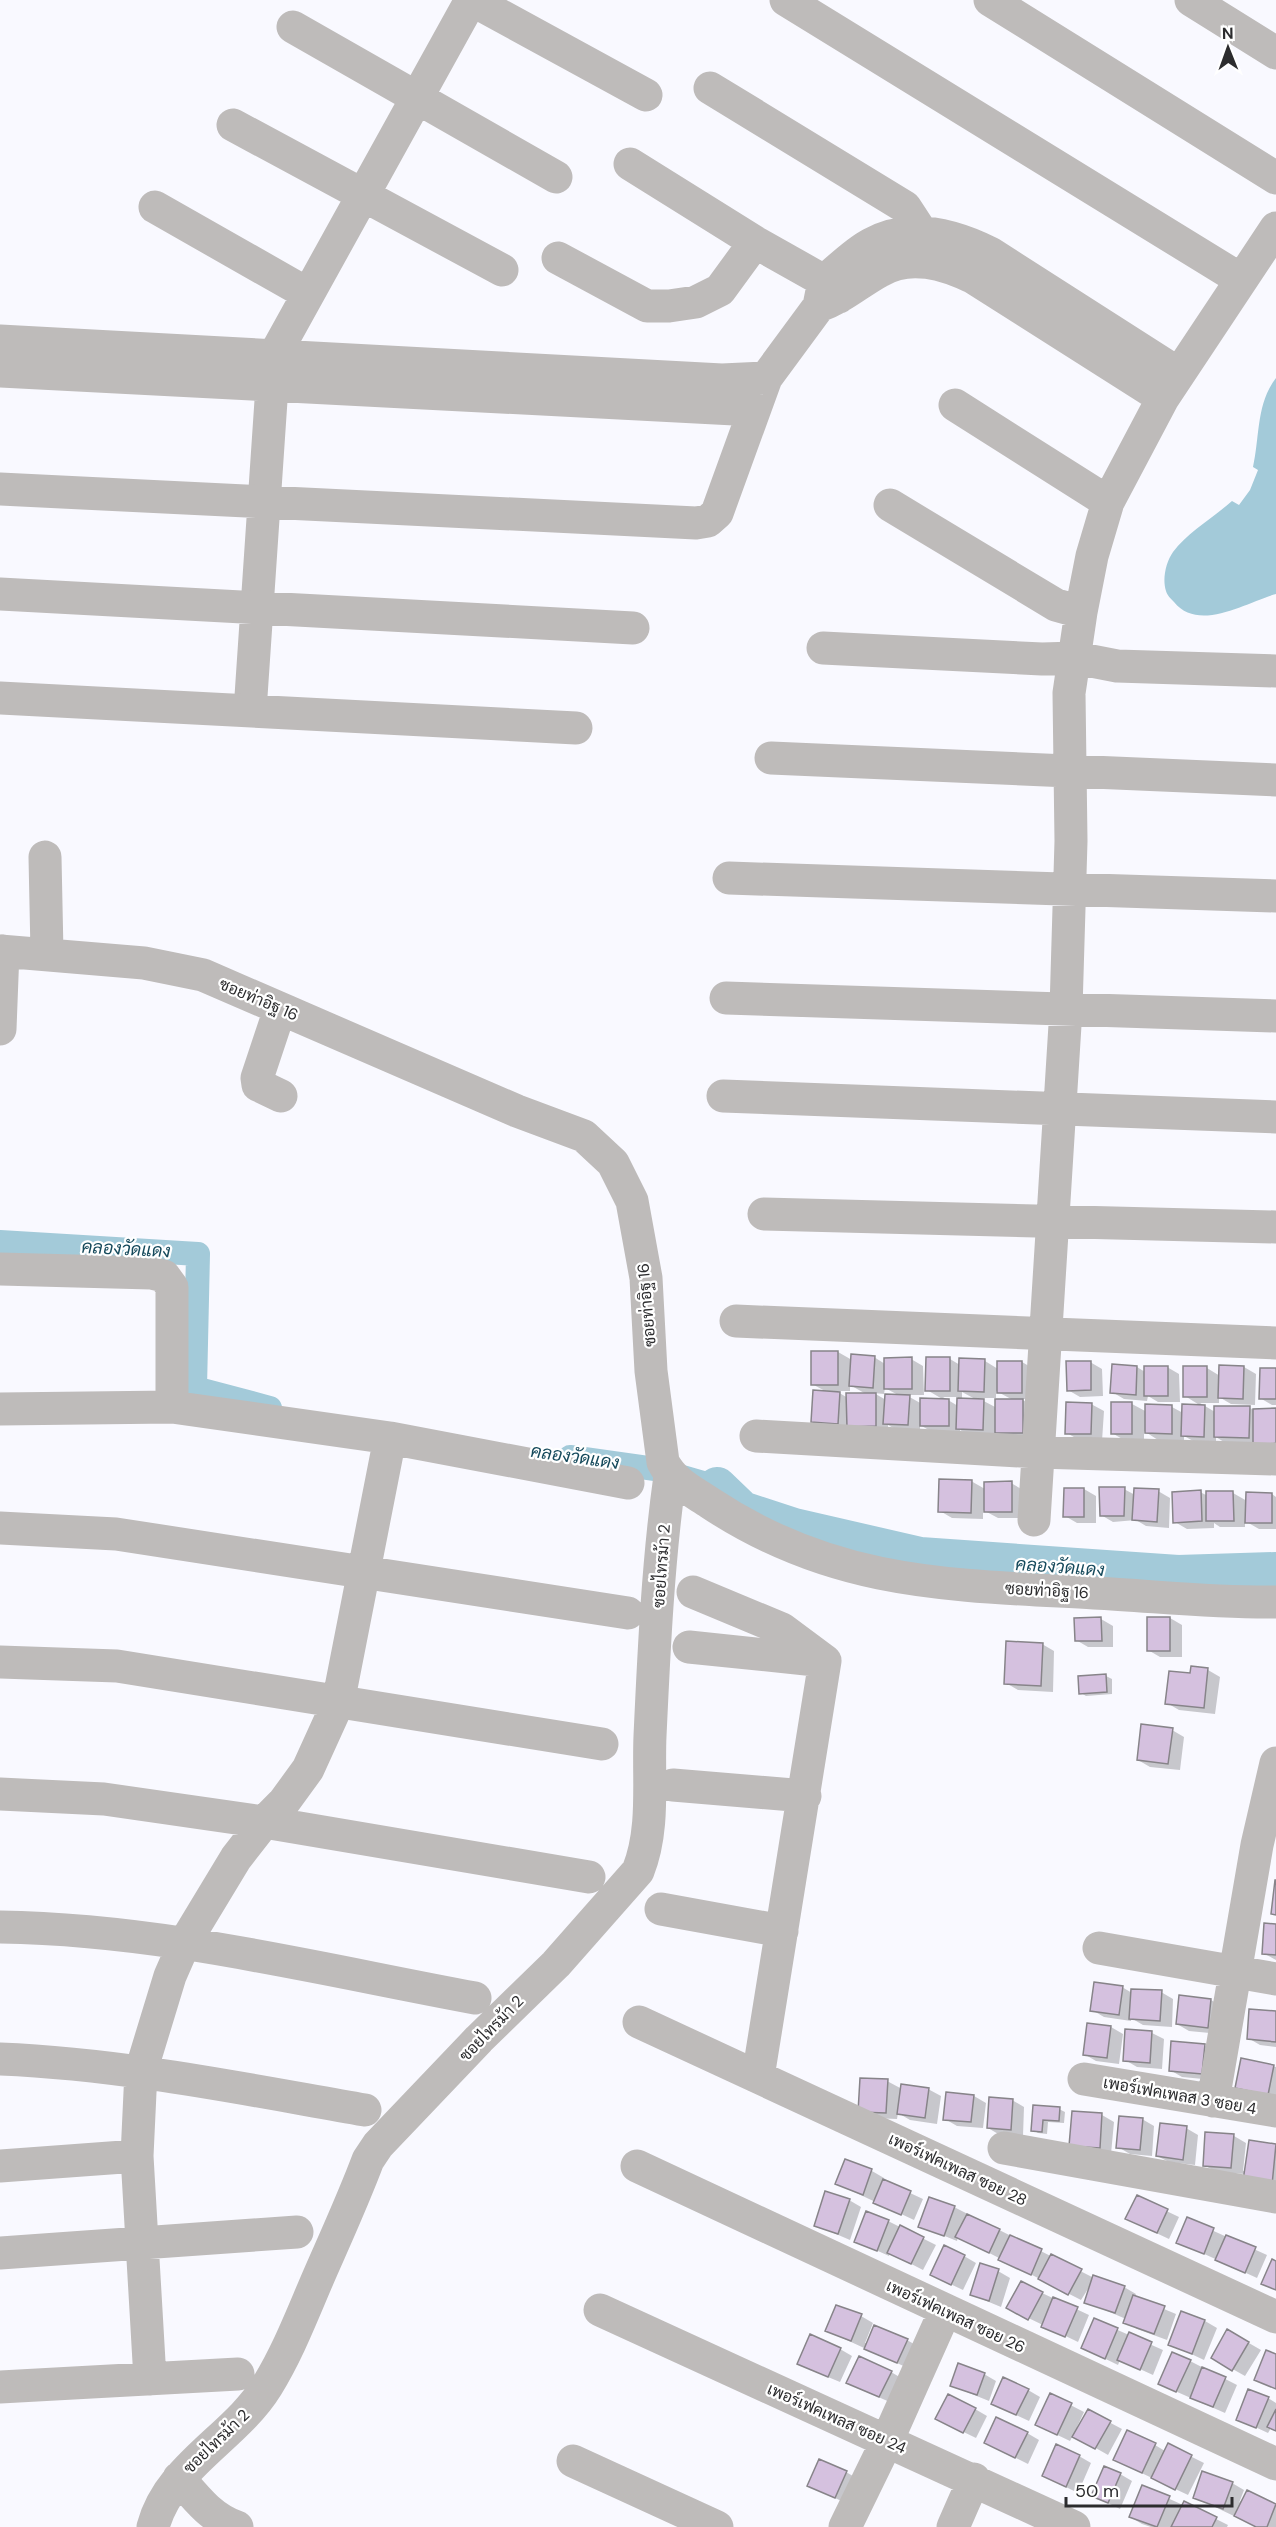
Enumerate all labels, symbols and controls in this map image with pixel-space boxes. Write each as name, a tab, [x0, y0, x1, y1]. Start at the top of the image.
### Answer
north arrow	[1198, 18, 1258, 78]
text: N	[1222, 23, 1234, 44]
street label: ซอยท่าอิฐ 16	[216, 973, 302, 1026]
water label: คลองวัดแดง	[81, 1235, 171, 1263]
street label: ซอยท่าอิฐ 16	[632, 1262, 661, 1348]
water label: คลองวัดแดง	[529, 1439, 621, 1475]
street label: ซอยไทรม้า 2	[647, 1523, 675, 1609]
water label: คลองวัดแดง	[1015, 1552, 1105, 1582]
street label: ซอยท่าอิฐ 16	[1004, 1578, 1089, 1603]
street label: ซอยไทรม้า 2	[454, 1990, 528, 2066]
street label: เพอร์เฟคเพลส 3 ซอย 4	[1102, 2070, 1259, 2119]
street label: เพอร์เฟคเพลส ซอย 28	[885, 2126, 1031, 2211]
street label: เพอร์เฟคเพลส ซอย 26	[883, 2273, 1029, 2358]
street label: เพอร์เฟคเพลส ซอย 24	[764, 2376, 911, 2459]
street label: ซอยไทรม้า 2	[178, 2404, 254, 2478]
scale bar	[1066, 2470, 1232, 2508]
text: 50 m	[1075, 2479, 1119, 2503]

